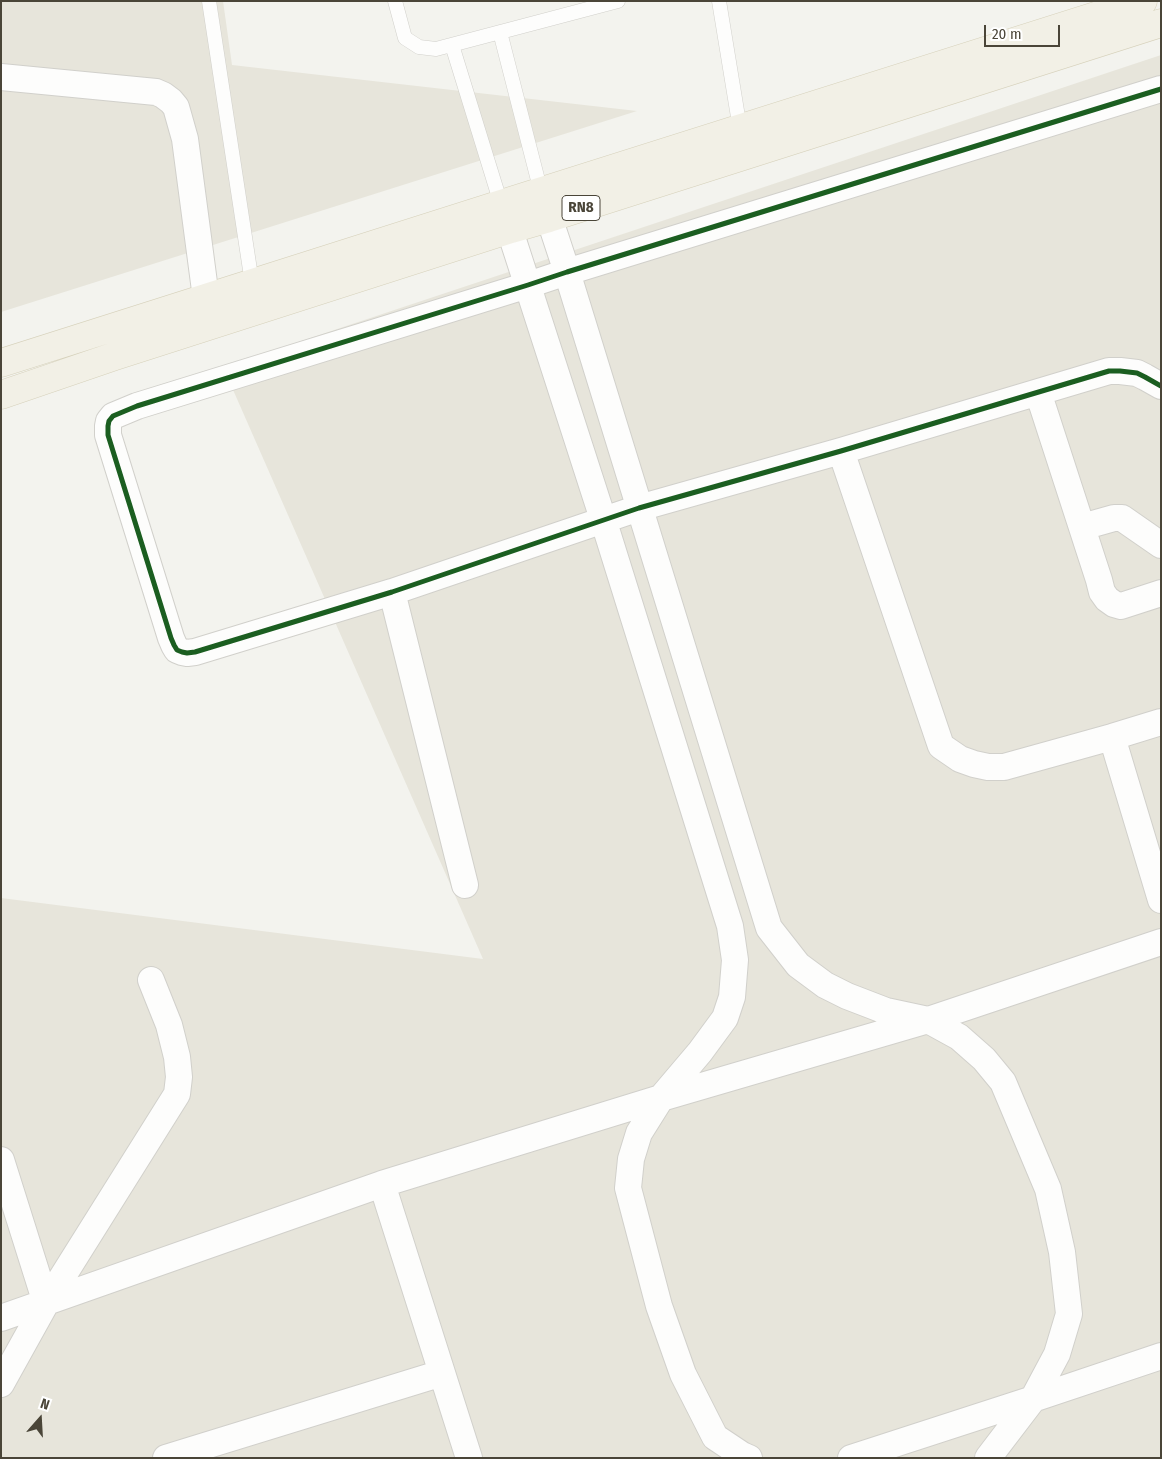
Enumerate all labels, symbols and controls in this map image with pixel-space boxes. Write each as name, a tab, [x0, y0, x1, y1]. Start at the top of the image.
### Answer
scale bar	[987, 15, 1063, 47]
text: 20 m	[992, 25, 1022, 43]
road number: RN8	[562, 196, 600, 220]
north arrow	[15, 1394, 65, 1444]
text: N	[38, 1395, 52, 1414]

